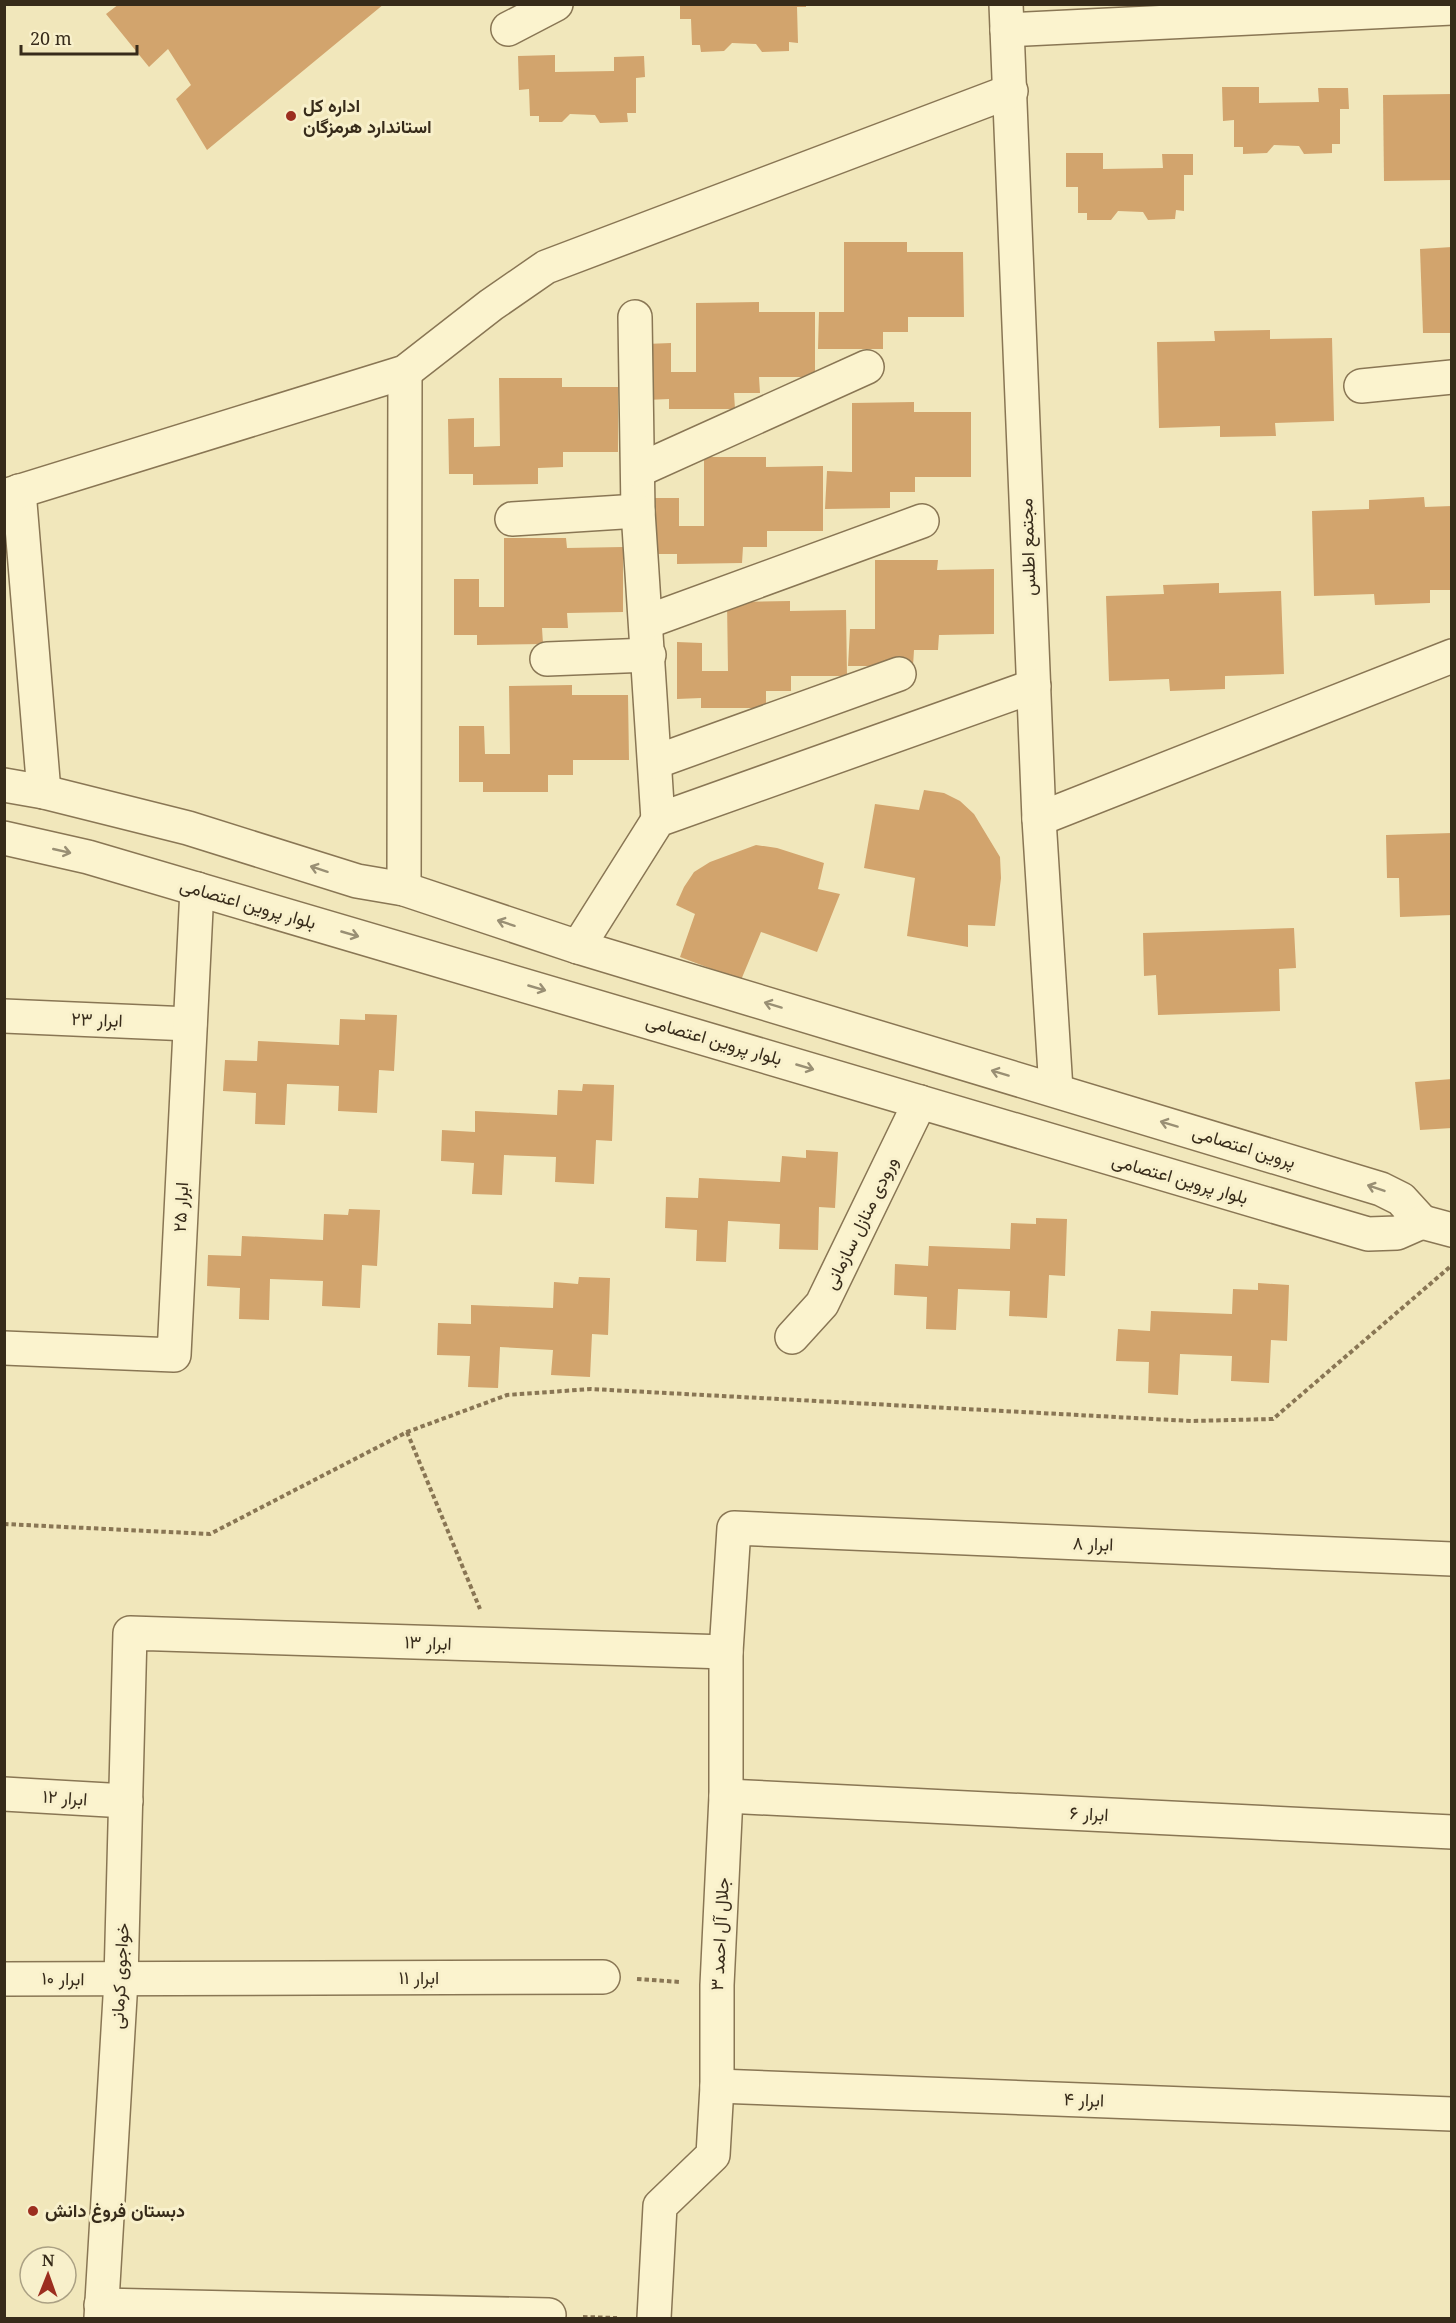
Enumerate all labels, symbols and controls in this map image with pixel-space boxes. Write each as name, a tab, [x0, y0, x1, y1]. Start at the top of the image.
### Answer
scale bar	[21, 18, 136, 56]
text: 20 m	[30, 26, 72, 50]
place label: اداره کل استاندارد هرمزگان	[303, 93, 432, 138]
marker: اداره کل استاندارد هرمزگان	[284, 109, 298, 123]
street label: مجتمع اطلس	[1013, 498, 1042, 596]
one-way arrow	[52, 845, 71, 857]
one-way arrow	[310, 863, 329, 874]
street label: بلوار پروین اعتصامی	[177, 872, 319, 935]
one-way arrow	[497, 917, 516, 928]
one-way arrow	[340, 929, 359, 940]
one-way arrow	[527, 983, 546, 995]
one-way arrow	[764, 999, 783, 1010]
street label: ابرار ۲۳	[71, 1006, 123, 1032]
street label: بلوار پروین اعتصامی	[643, 1008, 785, 1071]
one-way arrow	[795, 1062, 814, 1073]
one-way arrow	[991, 1067, 1010, 1078]
one-way arrow	[1160, 1118, 1179, 1129]
street label: پروین اعتصامی	[1190, 1119, 1299, 1174]
street label: بلوار پروین اعتصامی	[1109, 1147, 1251, 1210]
street label: ورودی منازل سازمانی	[818, 1152, 903, 1293]
street label: ابرار ۲۵	[167, 1181, 193, 1233]
one-way arrow	[1367, 1181, 1385, 1192]
street label: ابرار ۸	[1072, 1530, 1114, 1556]
street label: ابرار ۱۳	[404, 1629, 452, 1655]
street label: ابرار ۱۲	[42, 1783, 88, 1811]
street label: ابرار ۶	[1069, 1800, 1109, 1826]
street label: جلال آل احمد ۳	[704, 1877, 734, 1991]
street label: خواجوی کرمانی	[104, 1922, 134, 2030]
street label: ابرار ۱۱	[399, 1965, 439, 1989]
street label: ابرار ۱۰	[41, 1966, 85, 1990]
street label: ابرار ۴	[1063, 2086, 1105, 2112]
place label: دبستان فروغ دانش	[45, 2198, 185, 2223]
marker: دبستان فروغ دانش	[26, 2204, 40, 2218]
north arrow	[18, 2245, 78, 2305]
text: N	[42, 2249, 55, 2271]

